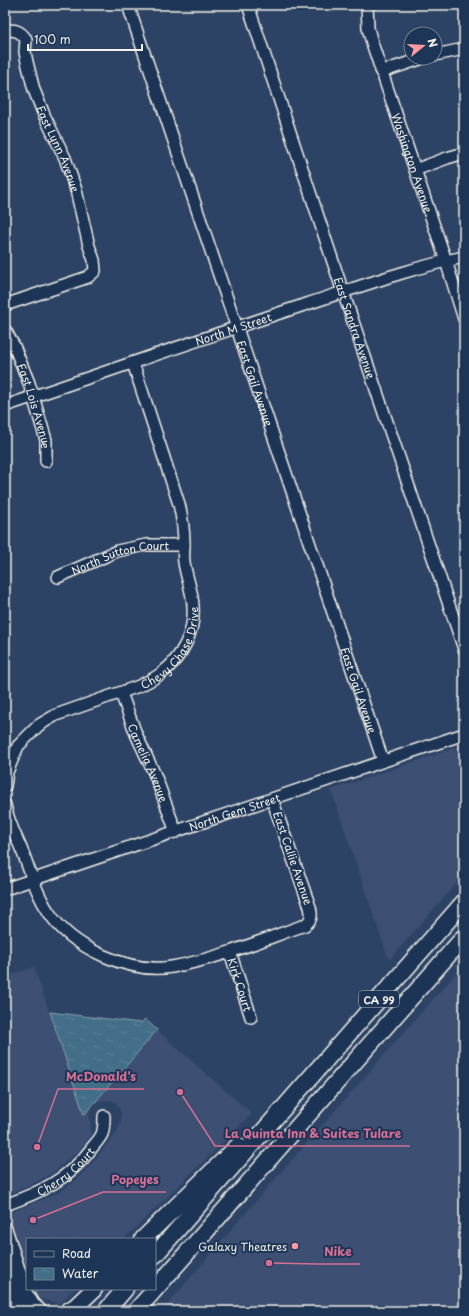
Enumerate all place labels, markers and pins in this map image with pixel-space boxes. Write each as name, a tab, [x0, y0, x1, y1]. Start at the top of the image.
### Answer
callout: McDonald's	[58, 1065, 144, 1089]
callout: La Quinta Inn & Suites Tulare	[215, 1122, 410, 1146]
callout: Popeyes	[103, 1168, 166, 1192]
place label: Galaxy Theatres	[198, 1238, 287, 1255]
callout: Nike	[317, 1240, 360, 1264]
marker: Galaxy Theatres	[290, 1241, 300, 1251]

